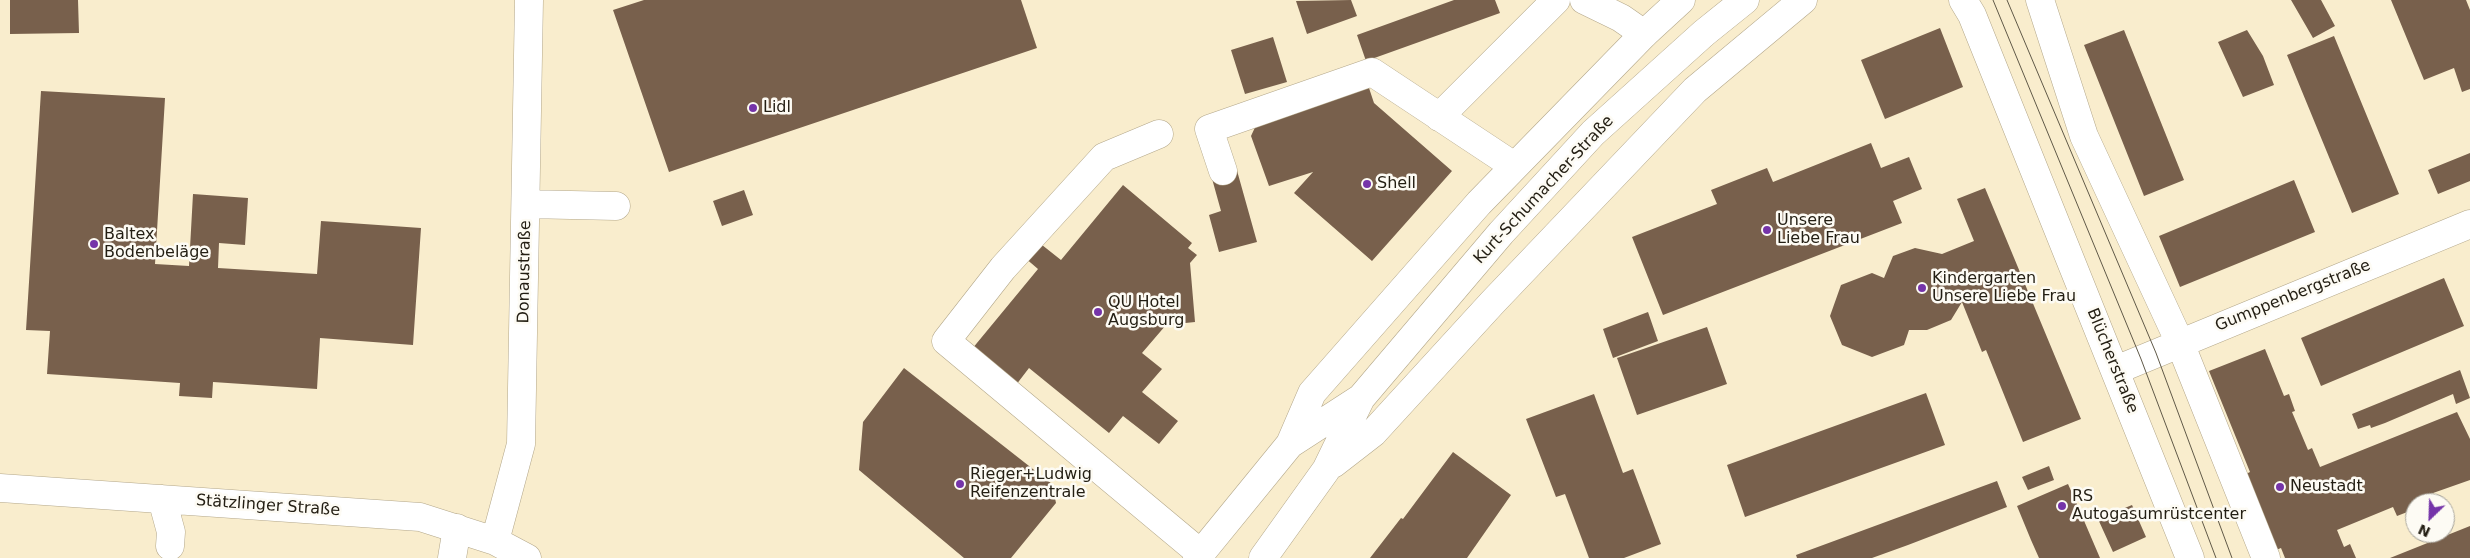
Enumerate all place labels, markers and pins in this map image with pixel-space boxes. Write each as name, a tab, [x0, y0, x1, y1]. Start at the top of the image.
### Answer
place label: Lidl	[763, 98, 791, 118]
marker: Lidl	[747, 102, 759, 114]
place label: Shell	[1377, 174, 1416, 194]
marker: Shell	[1361, 178, 1373, 190]
place label: Unsere Liebe Frau	[1777, 211, 1860, 249]
marker: Unsere Liebe Frau	[1761, 224, 1773, 236]
place label: Baltex Bodenbeläge	[104, 225, 209, 263]
marker: Baltex Bodenbeläge	[88, 238, 100, 250]
place label: Kindergarten Unsere Liebe Frau	[1932, 269, 2076, 307]
marker: Kindergarten Unsere Liebe Frau	[1916, 282, 1928, 294]
place label: QU Hotel Augsburg	[1108, 293, 1184, 331]
marker: QU Hotel Augsburg	[1092, 306, 1104, 318]
place label: Rieger+Ludwig Reifenzentrale	[970, 465, 1092, 503]
place label: Neustadt	[2290, 477, 2363, 497]
marker: Rieger+Ludwig Reifenzentrale	[954, 478, 966, 490]
marker: Neustadt	[2274, 481, 2286, 493]
place label: RS Autogasumrüstcenter	[2072, 487, 2246, 525]
marker: RS Autogasumrüstcenter	[2056, 500, 2068, 512]

